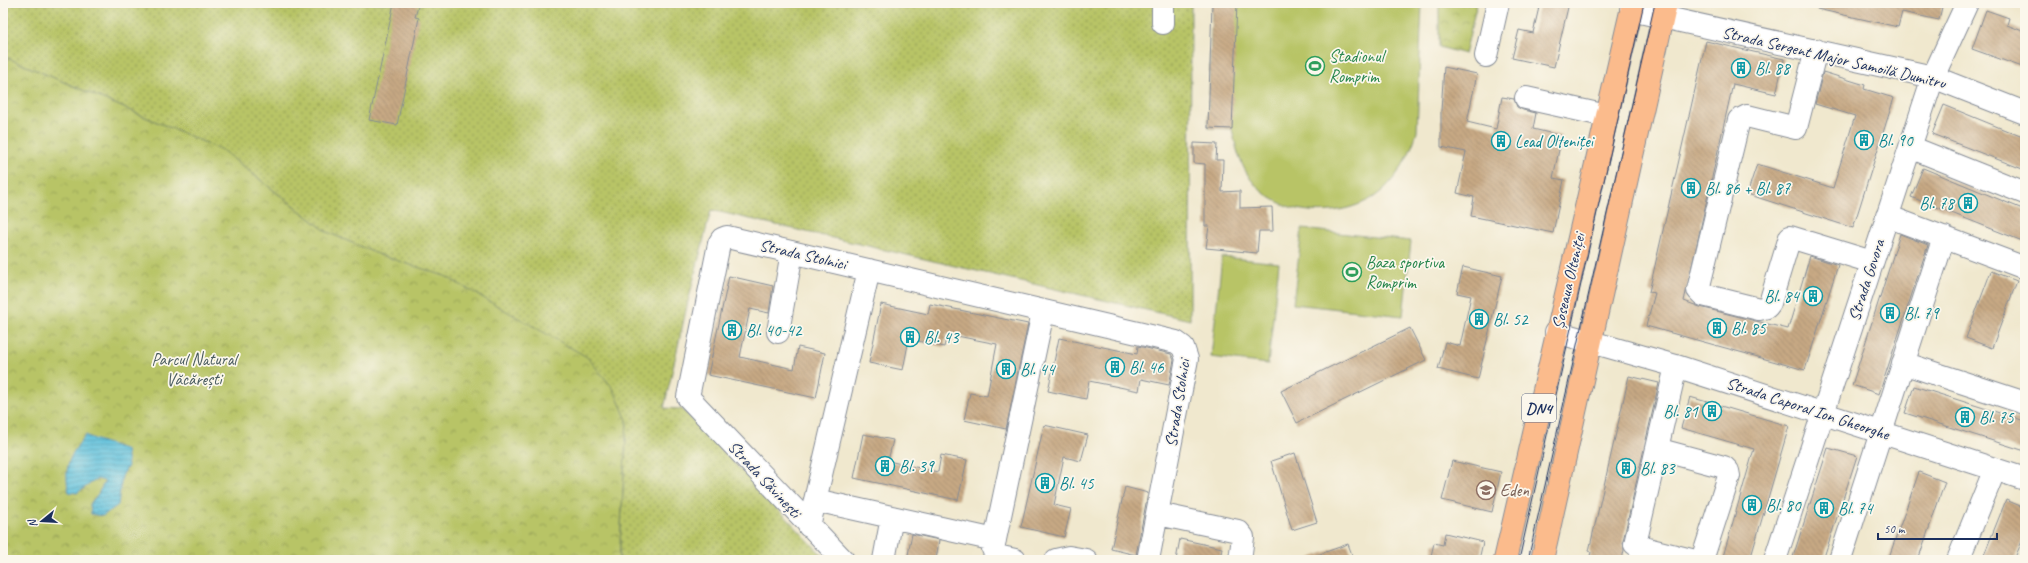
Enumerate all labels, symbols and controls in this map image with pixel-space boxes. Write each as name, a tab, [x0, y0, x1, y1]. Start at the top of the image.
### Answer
street label: Strada Sergent Major Samoilă Dumitru	[1720, 22, 1949, 94]
place label: Stadionul Romprim	[1329, 46, 1387, 87]
sports icon: Stadionul Romprim	[1304, 55, 1326, 77]
building icon: Bl. 88	[1730, 57, 1752, 79]
place label: Bl. 88	[1755, 58, 1792, 79]
building icon: Bl. 90	[1853, 129, 1875, 151]
building icon: Lead Olteniței	[1490, 130, 1512, 152]
place label: Bl. 90	[1878, 130, 1914, 151]
place label: Lead Olteniței	[1515, 131, 1595, 152]
building icon: Bl. 86 + Bl. 87	[1680, 177, 1702, 199]
place label: Bl. 86 + Bl. 87	[1705, 178, 1791, 199]
building icon: Bl. 78	[1957, 192, 1979, 214]
place label: Bl. 78	[1919, 193, 1956, 214]
street label: Șoseaua Olteniței	[1547, 229, 1590, 331]
street label: Strada Stolnici	[757, 234, 850, 275]
street label: Strada Govora	[1843, 236, 1890, 323]
place label: Baza sportiva Romprim	[1366, 252, 1445, 293]
sports icon: Baza sportiva Romprim	[1341, 261, 1363, 283]
building icon: Bl. 84	[1802, 285, 1824, 307]
place label: Bl. 84	[1764, 286, 1801, 307]
building icon: Bl. 79	[1879, 302, 1901, 324]
place label: Bl. 79	[1904, 303, 1940, 324]
building icon: Bl. 52	[1468, 308, 1490, 330]
place label: Bl. 52	[1493, 309, 1529, 330]
building icon: Bl. 85	[1706, 317, 1728, 339]
place label: Bl. 85	[1731, 318, 1767, 339]
building icon: Bl. 40-42	[721, 319, 743, 341]
place label: Bl. 40-42	[746, 320, 803, 341]
building icon: Bl. 43	[899, 326, 921, 348]
place label: Bl. 43	[924, 327, 960, 348]
park label: Parcul Natural Văcărești	[152, 349, 240, 390]
building icon: Bl. 46	[1104, 356, 1126, 378]
street label: Strada Stolnici	[1160, 356, 1195, 448]
place label: Bl. 46	[1129, 357, 1165, 378]
building icon: Bl. 44	[995, 358, 1017, 380]
place label: Bl. 44	[1020, 359, 1057, 380]
street label: Strada Caporal Ion Gheorghe	[1724, 372, 1893, 445]
road number: DN4	[1522, 394, 1556, 422]
building icon: Bl. 81	[1701, 400, 1723, 422]
place label: Bl. 81	[1663, 401, 1699, 422]
building icon: Bl. 75	[1954, 406, 1976, 428]
place label: Bl. 75	[1979, 407, 2015, 428]
street label: Strada Săvinești	[724, 436, 807, 524]
building icon: Bl. 39	[874, 455, 896, 477]
place label: Bl. 39	[899, 456, 935, 477]
building icon: Bl. 83	[1615, 457, 1637, 479]
place label: Bl. 83	[1640, 458, 1676, 479]
building icon: Bl. 45	[1034, 472, 1056, 494]
place label: Bl. 45	[1059, 473, 1095, 494]
school or university icon: Eden	[1475, 479, 1497, 501]
place label: Eden	[1500, 480, 1529, 501]
building icon: Bl. 80	[1741, 494, 1763, 516]
place label: Bl. 80	[1766, 495, 1802, 516]
building icon: Bl. 74	[1813, 497, 1835, 519]
place label: Bl. 74	[1838, 498, 1875, 519]
north arrow	[22, 501, 62, 541]
scale bar	[1878, 515, 1997, 541]
text: N	[24, 517, 40, 529]
text: 50 m	[1884, 521, 1906, 537]

